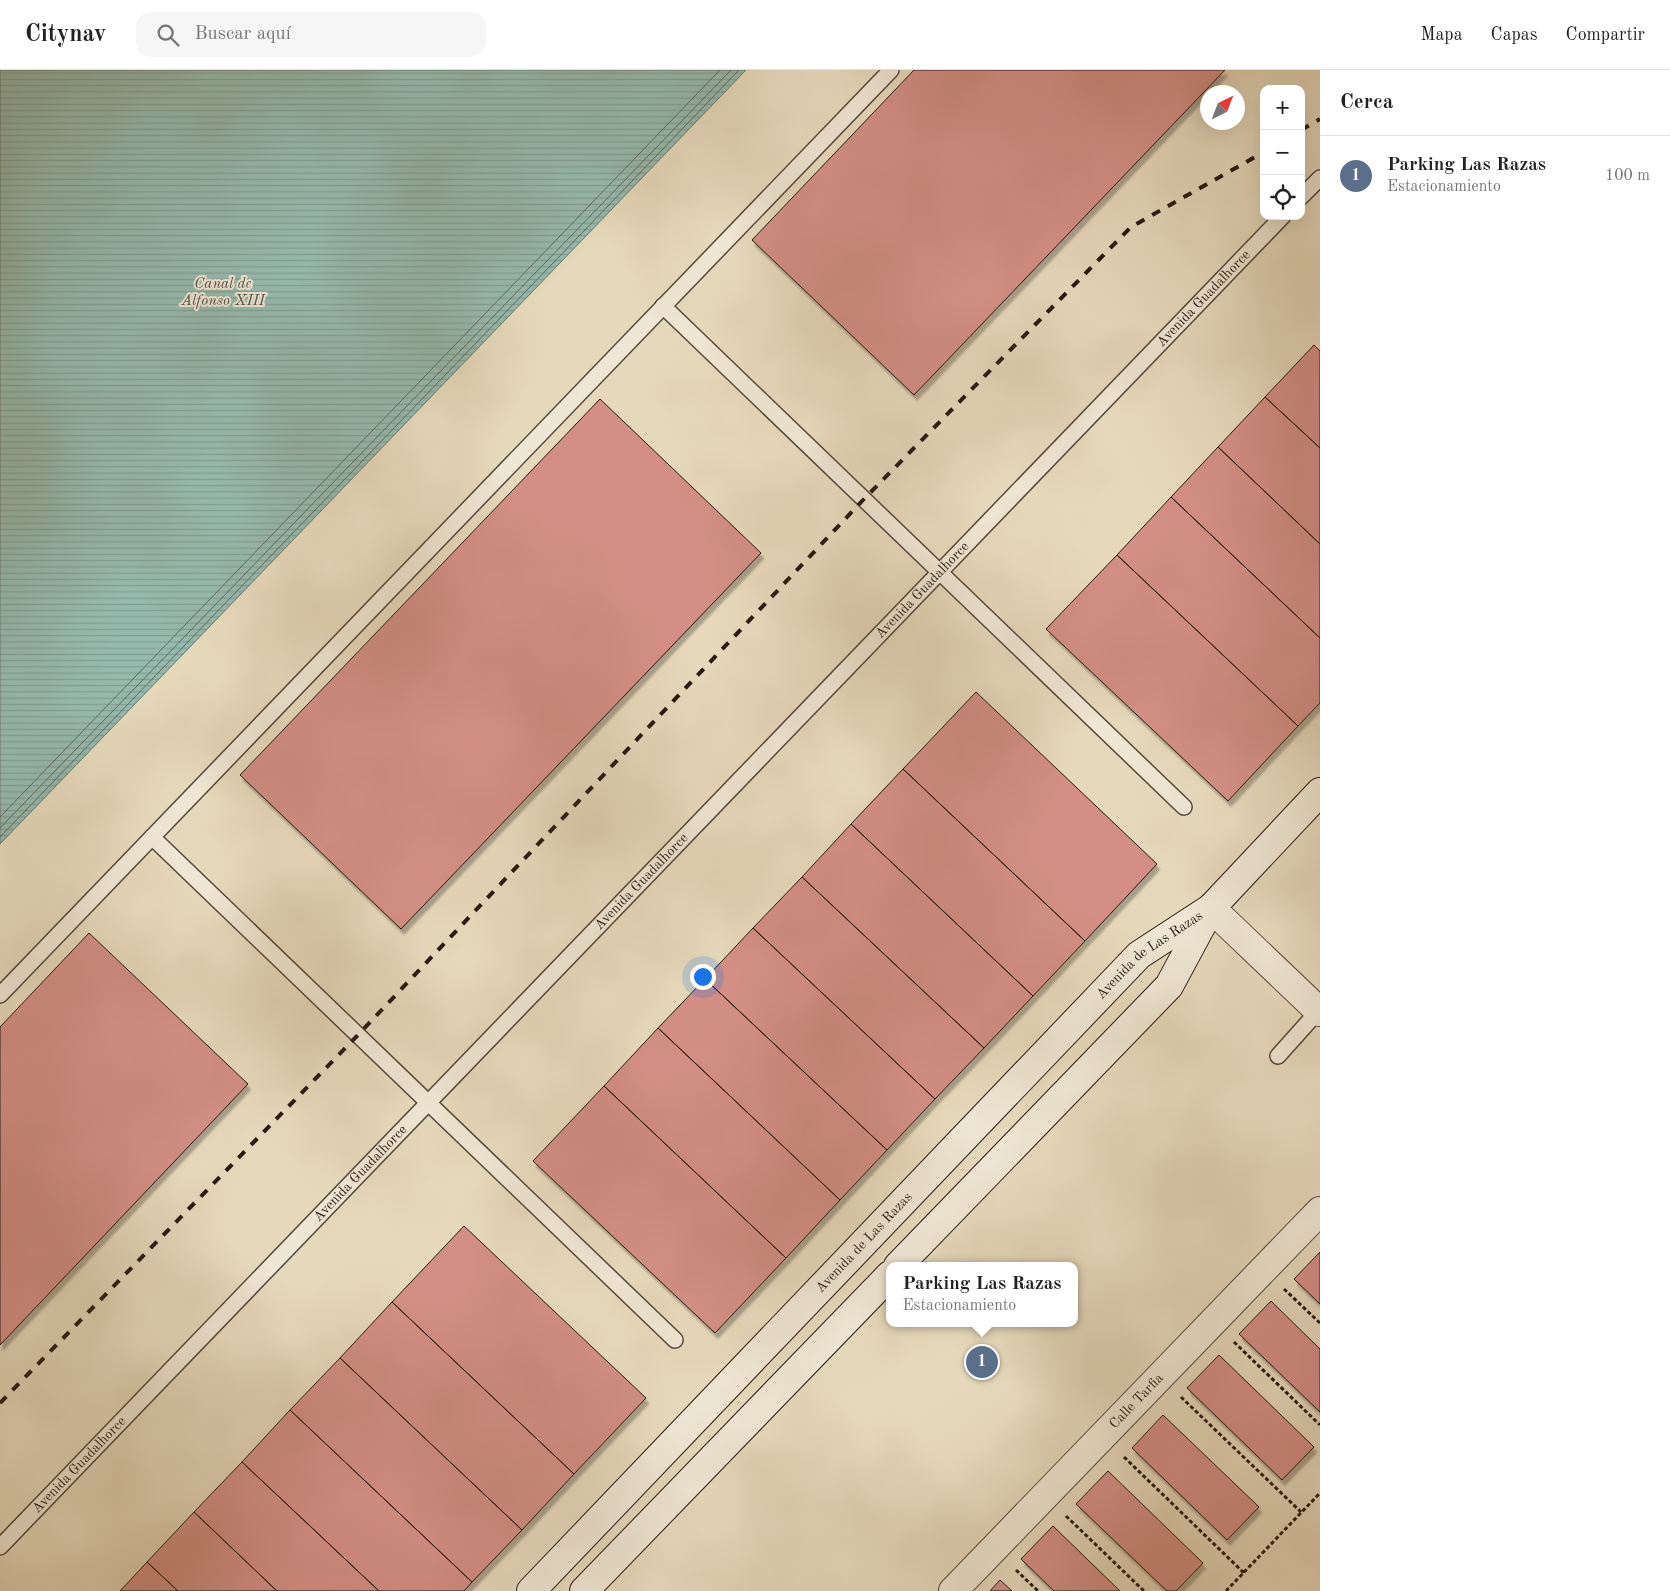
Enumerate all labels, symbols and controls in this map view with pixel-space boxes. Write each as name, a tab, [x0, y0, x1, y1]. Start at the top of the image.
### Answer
search box	[136, 12, 486, 57]
icon: search	[154, 21, 182, 49]
text: Citynav	[25, 23, 106, 47]
text: Buscar aquí	[194, 25, 291, 44]
text: Mapa	[1420, 26, 1463, 44]
text: Capas	[1491, 26, 1538, 44]
text: Compartir	[1566, 26, 1645, 44]
north arrow	[1200, 85, 1245, 130]
map controls	[1260, 85, 1305, 220]
button: +	[1260, 85, 1305, 130]
text: Cerca	[1340, 92, 1393, 113]
button: −	[1260, 130, 1305, 175]
text: Parking Las Razas	[1387, 156, 1546, 175]
text: 1	[1351, 168, 1361, 184]
text: 100 m	[1605, 168, 1650, 184]
button: locate	[1260, 175, 1305, 220]
text: Estacionamiento	[1387, 179, 1501, 195]
street label: Avenida Guadalhorce	[1154, 248, 1253, 349]
water label: Canal de Alfonso XIII	[180, 277, 267, 309]
street label: Avenida Guadalhorce	[873, 539, 972, 641]
street label: Avenida Guadalhorce	[592, 831, 691, 933]
street label: Avenida de Las Razas	[1094, 908, 1205, 1002]
your location	[690, 964, 716, 990]
street label: Avenida Guadalhorce	[311, 1122, 410, 1224]
street label: Avenida de Las Razas	[813, 1190, 915, 1295]
popup	[886, 1262, 1078, 1327]
text: Parking Las Razas	[902, 1275, 1062, 1294]
text: Estacionamiento	[902, 1298, 1016, 1314]
pin: 1	[966, 1343, 998, 1381]
street label: Calle Tarfia	[1107, 1371, 1166, 1431]
street label: Avenida Guadalhorce	[30, 1414, 129, 1516]

